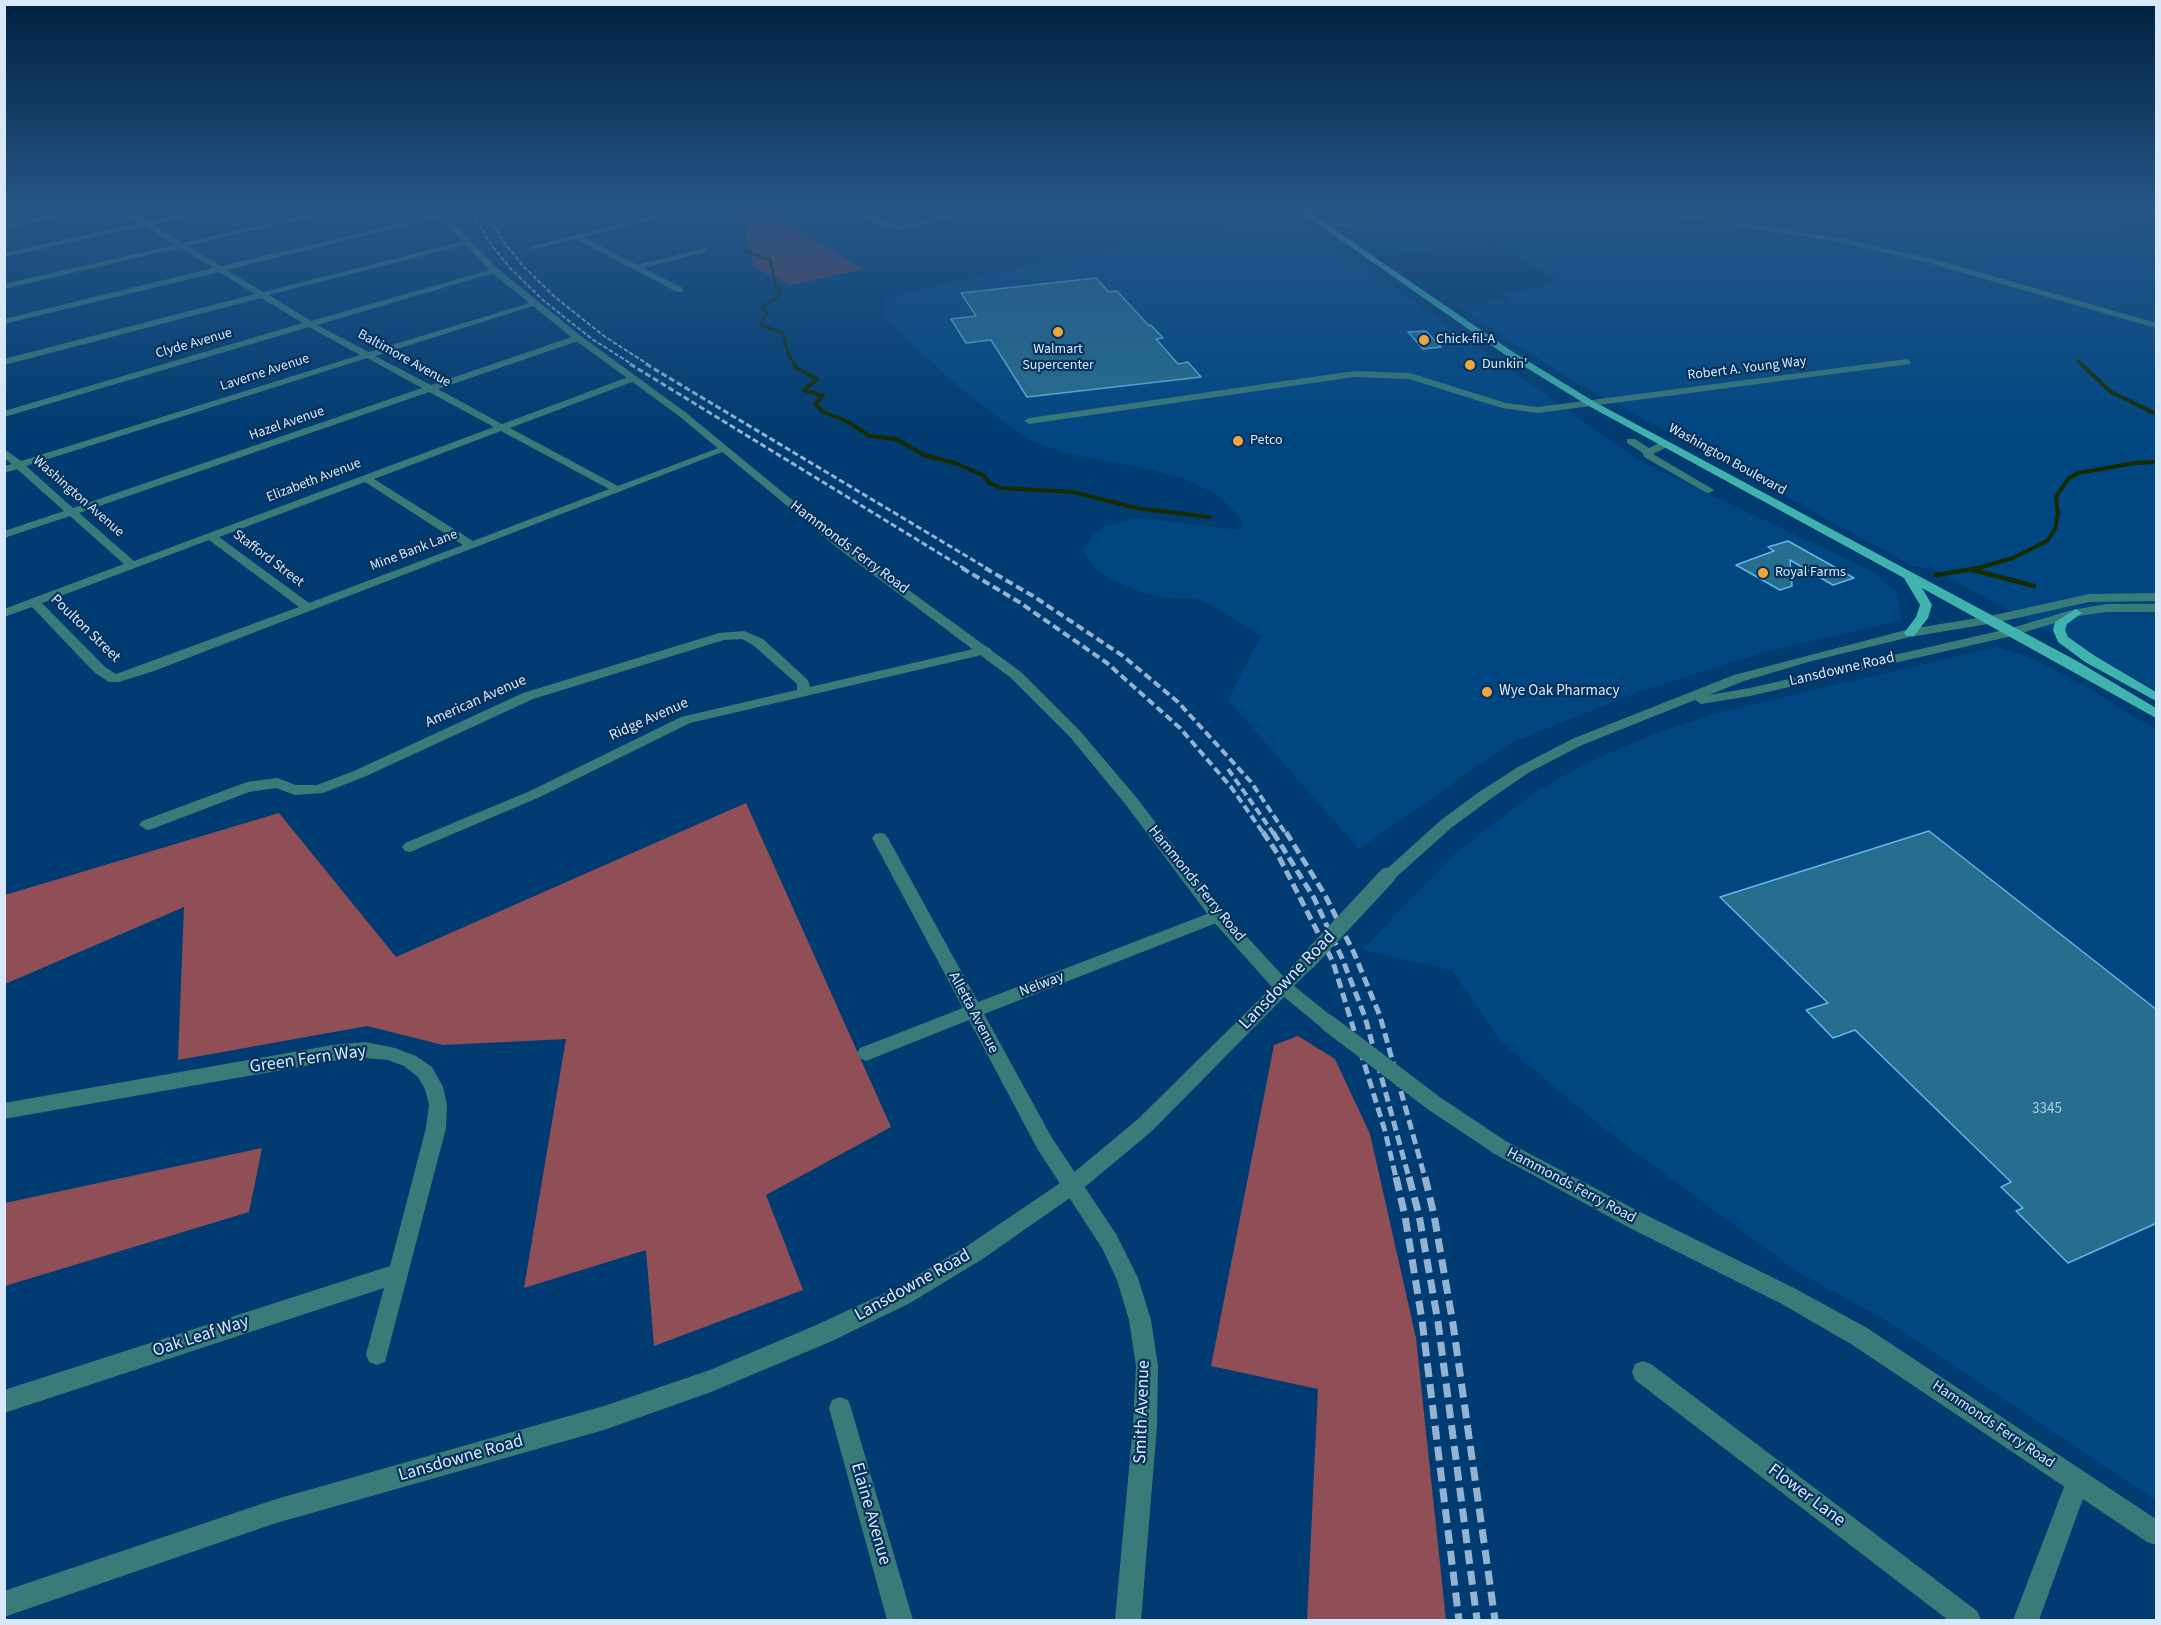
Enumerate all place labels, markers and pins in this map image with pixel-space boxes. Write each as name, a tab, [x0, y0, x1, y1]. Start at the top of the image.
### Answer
marker: Walmart Supercenter	[1051, 325, 1065, 339]
place label: Chick-fil-A	[1436, 332, 1495, 348]
marker: Chick-fil-A	[1417, 333, 1431, 347]
place label: Walmart Supercenter	[1022, 342, 1094, 374]
place label: Dunkin'	[1482, 357, 1527, 373]
marker: Dunkin'	[1463, 358, 1477, 372]
place label: Petco	[1250, 433, 1283, 449]
marker: Petco	[1231, 434, 1245, 448]
place label: Royal Farms	[1775, 565, 1846, 581]
marker: Royal Farms	[1756, 566, 1770, 580]
place label: Wye Oak Pharmacy	[1499, 683, 1619, 701]
marker: Wye Oak Pharmacy	[1480, 685, 1494, 699]

